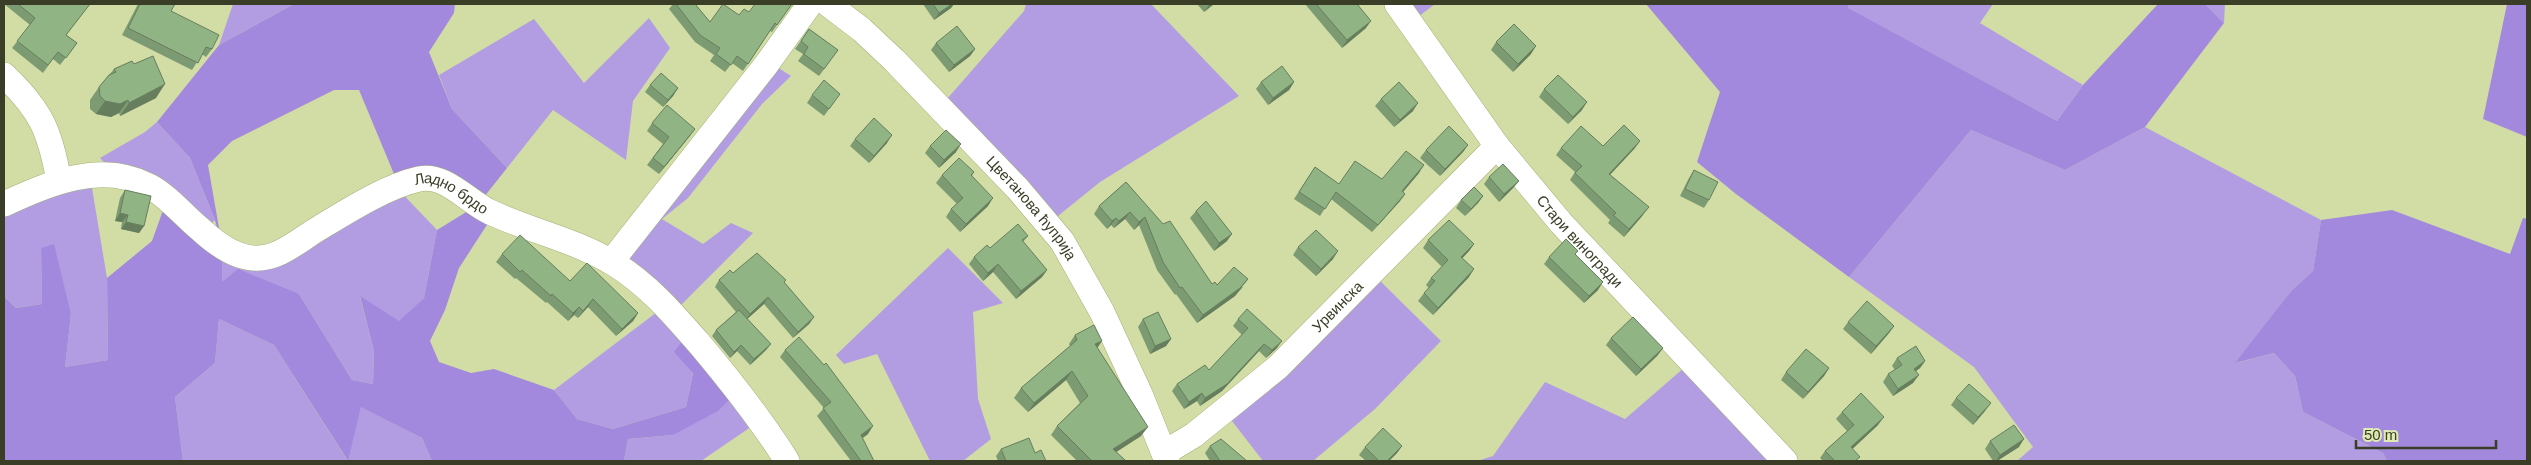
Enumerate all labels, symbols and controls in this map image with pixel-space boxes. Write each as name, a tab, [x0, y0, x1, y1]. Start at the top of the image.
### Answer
street label: Цветанова ћуприја	[983, 152, 1080, 264]
street label: Ладно брдо	[412, 169, 491, 217]
street label: Стари виногради	[1534, 192, 1626, 291]
street label: Урвинска	[1309, 277, 1367, 335]
scale bar	[2356, 418, 2496, 450]
text: 50 m	[2364, 426, 2397, 443]

